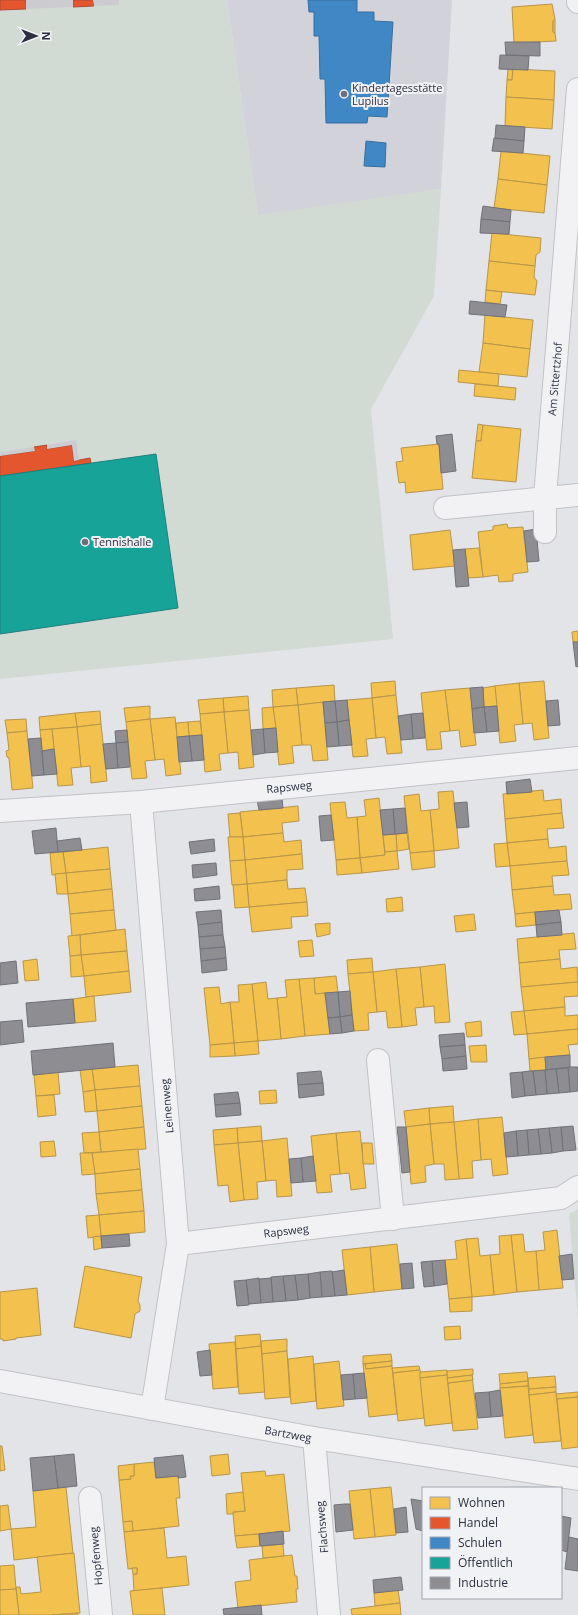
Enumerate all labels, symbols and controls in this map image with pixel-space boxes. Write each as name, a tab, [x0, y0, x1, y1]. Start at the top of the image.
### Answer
north arrow	[16, 16, 56, 56]
text: N	[39, 32, 54, 40]
place label: Kindertagesstätte Lupilus	[352, 80, 442, 108]
marker: Kindertagesstätte Lupilus	[339, 89, 349, 99]
street label: Am Sittertzhof	[544, 340, 565, 416]
place label: Tennishalle	[93, 534, 151, 549]
marker: Tennishalle	[80, 537, 90, 547]
street label: Rapsweg	[266, 777, 312, 796]
street label: Leinenweg	[157, 1078, 176, 1134]
street label: Rapsweg	[262, 1220, 309, 1241]
street label: Bartzweg	[263, 1422, 313, 1445]
legend	[422, 1487, 562, 1599]
text: Wohnen	[458, 1494, 505, 1511]
street label: Flachsweg	[312, 1500, 331, 1554]
text: Handel	[458, 1514, 498, 1531]
street label: Hopfenweg	[85, 1526, 106, 1586]
text: Schulen	[458, 1534, 502, 1551]
text: Öffentlich	[458, 1554, 513, 1571]
text: Industrie	[458, 1574, 508, 1591]

